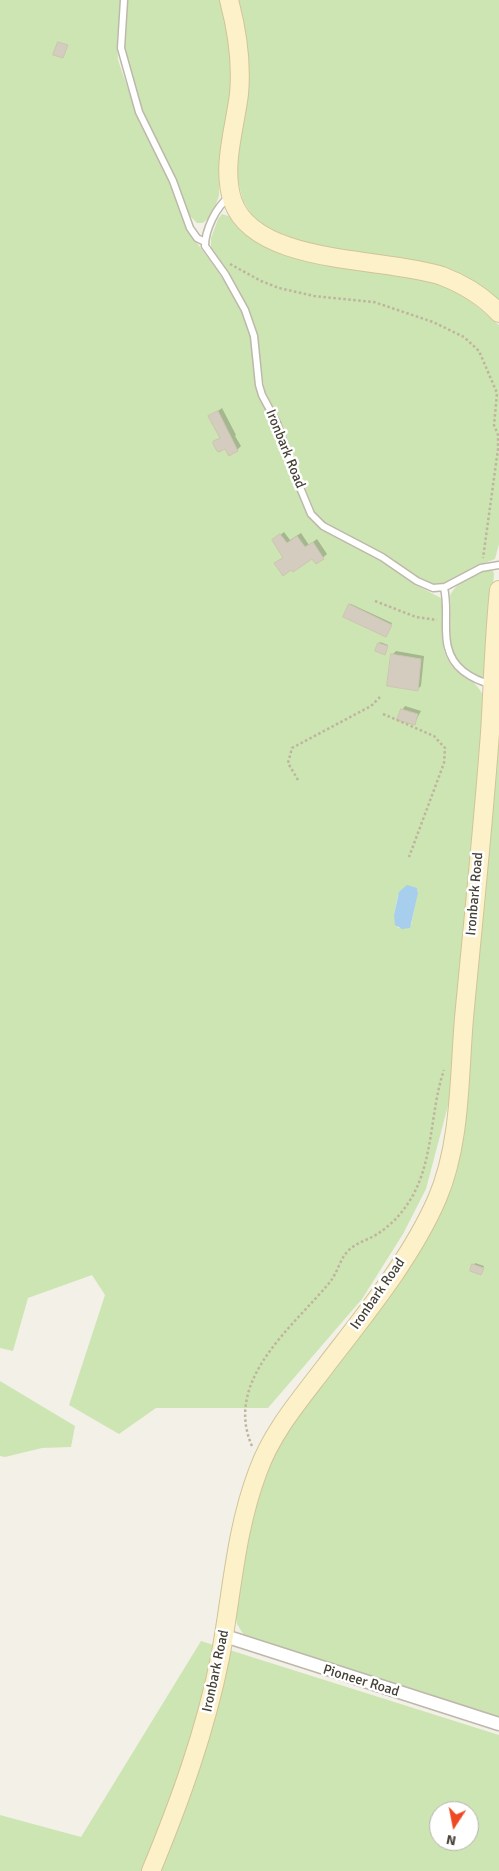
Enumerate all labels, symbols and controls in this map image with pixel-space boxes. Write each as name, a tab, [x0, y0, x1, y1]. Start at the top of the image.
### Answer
street label: Ironbark Road	[262, 407, 308, 491]
street label: Ironbark Road	[463, 852, 487, 936]
street label: Ironbark Road	[347, 1255, 409, 1333]
street label: Ironbark Road	[199, 1628, 233, 1714]
street label: Pioneer Road	[321, 1661, 401, 1701]
north arrow	[429, 1801, 479, 1851]
text: N	[445, 1831, 458, 1850]

